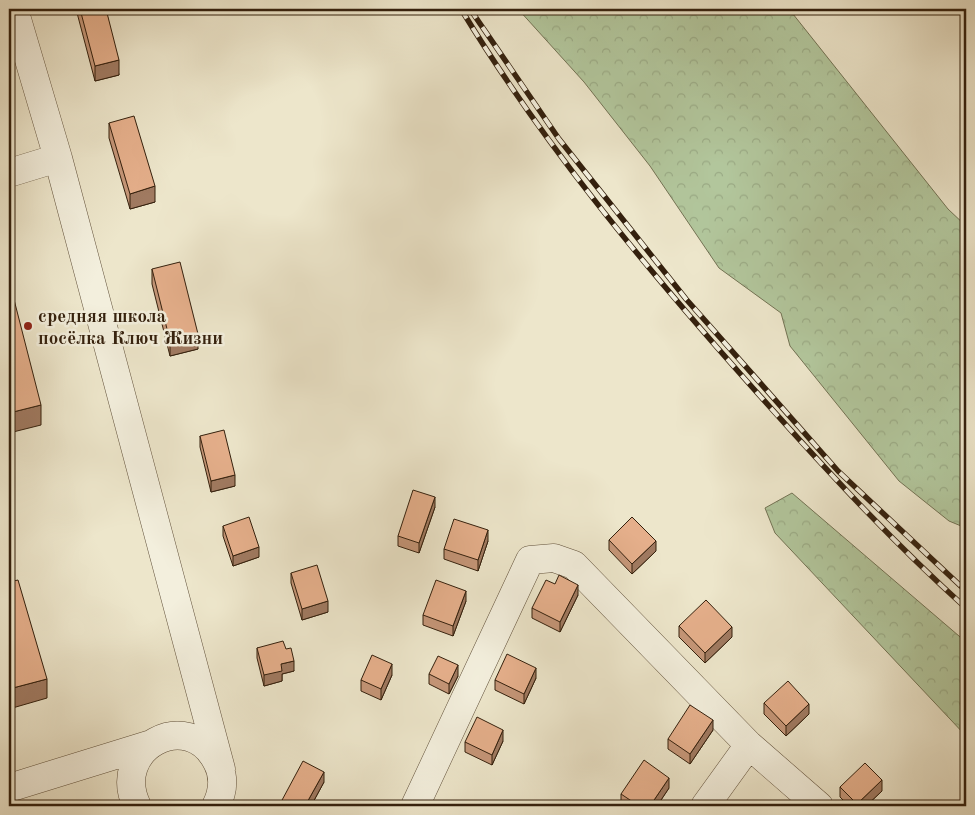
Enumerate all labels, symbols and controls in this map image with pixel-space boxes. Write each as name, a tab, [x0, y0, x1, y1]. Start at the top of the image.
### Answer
place label: средняя школа посёлка Ключ Жизни	[38, 308, 223, 349]
marker: средняя школа посёлка Ключ Жизни	[22, 320, 34, 332]

